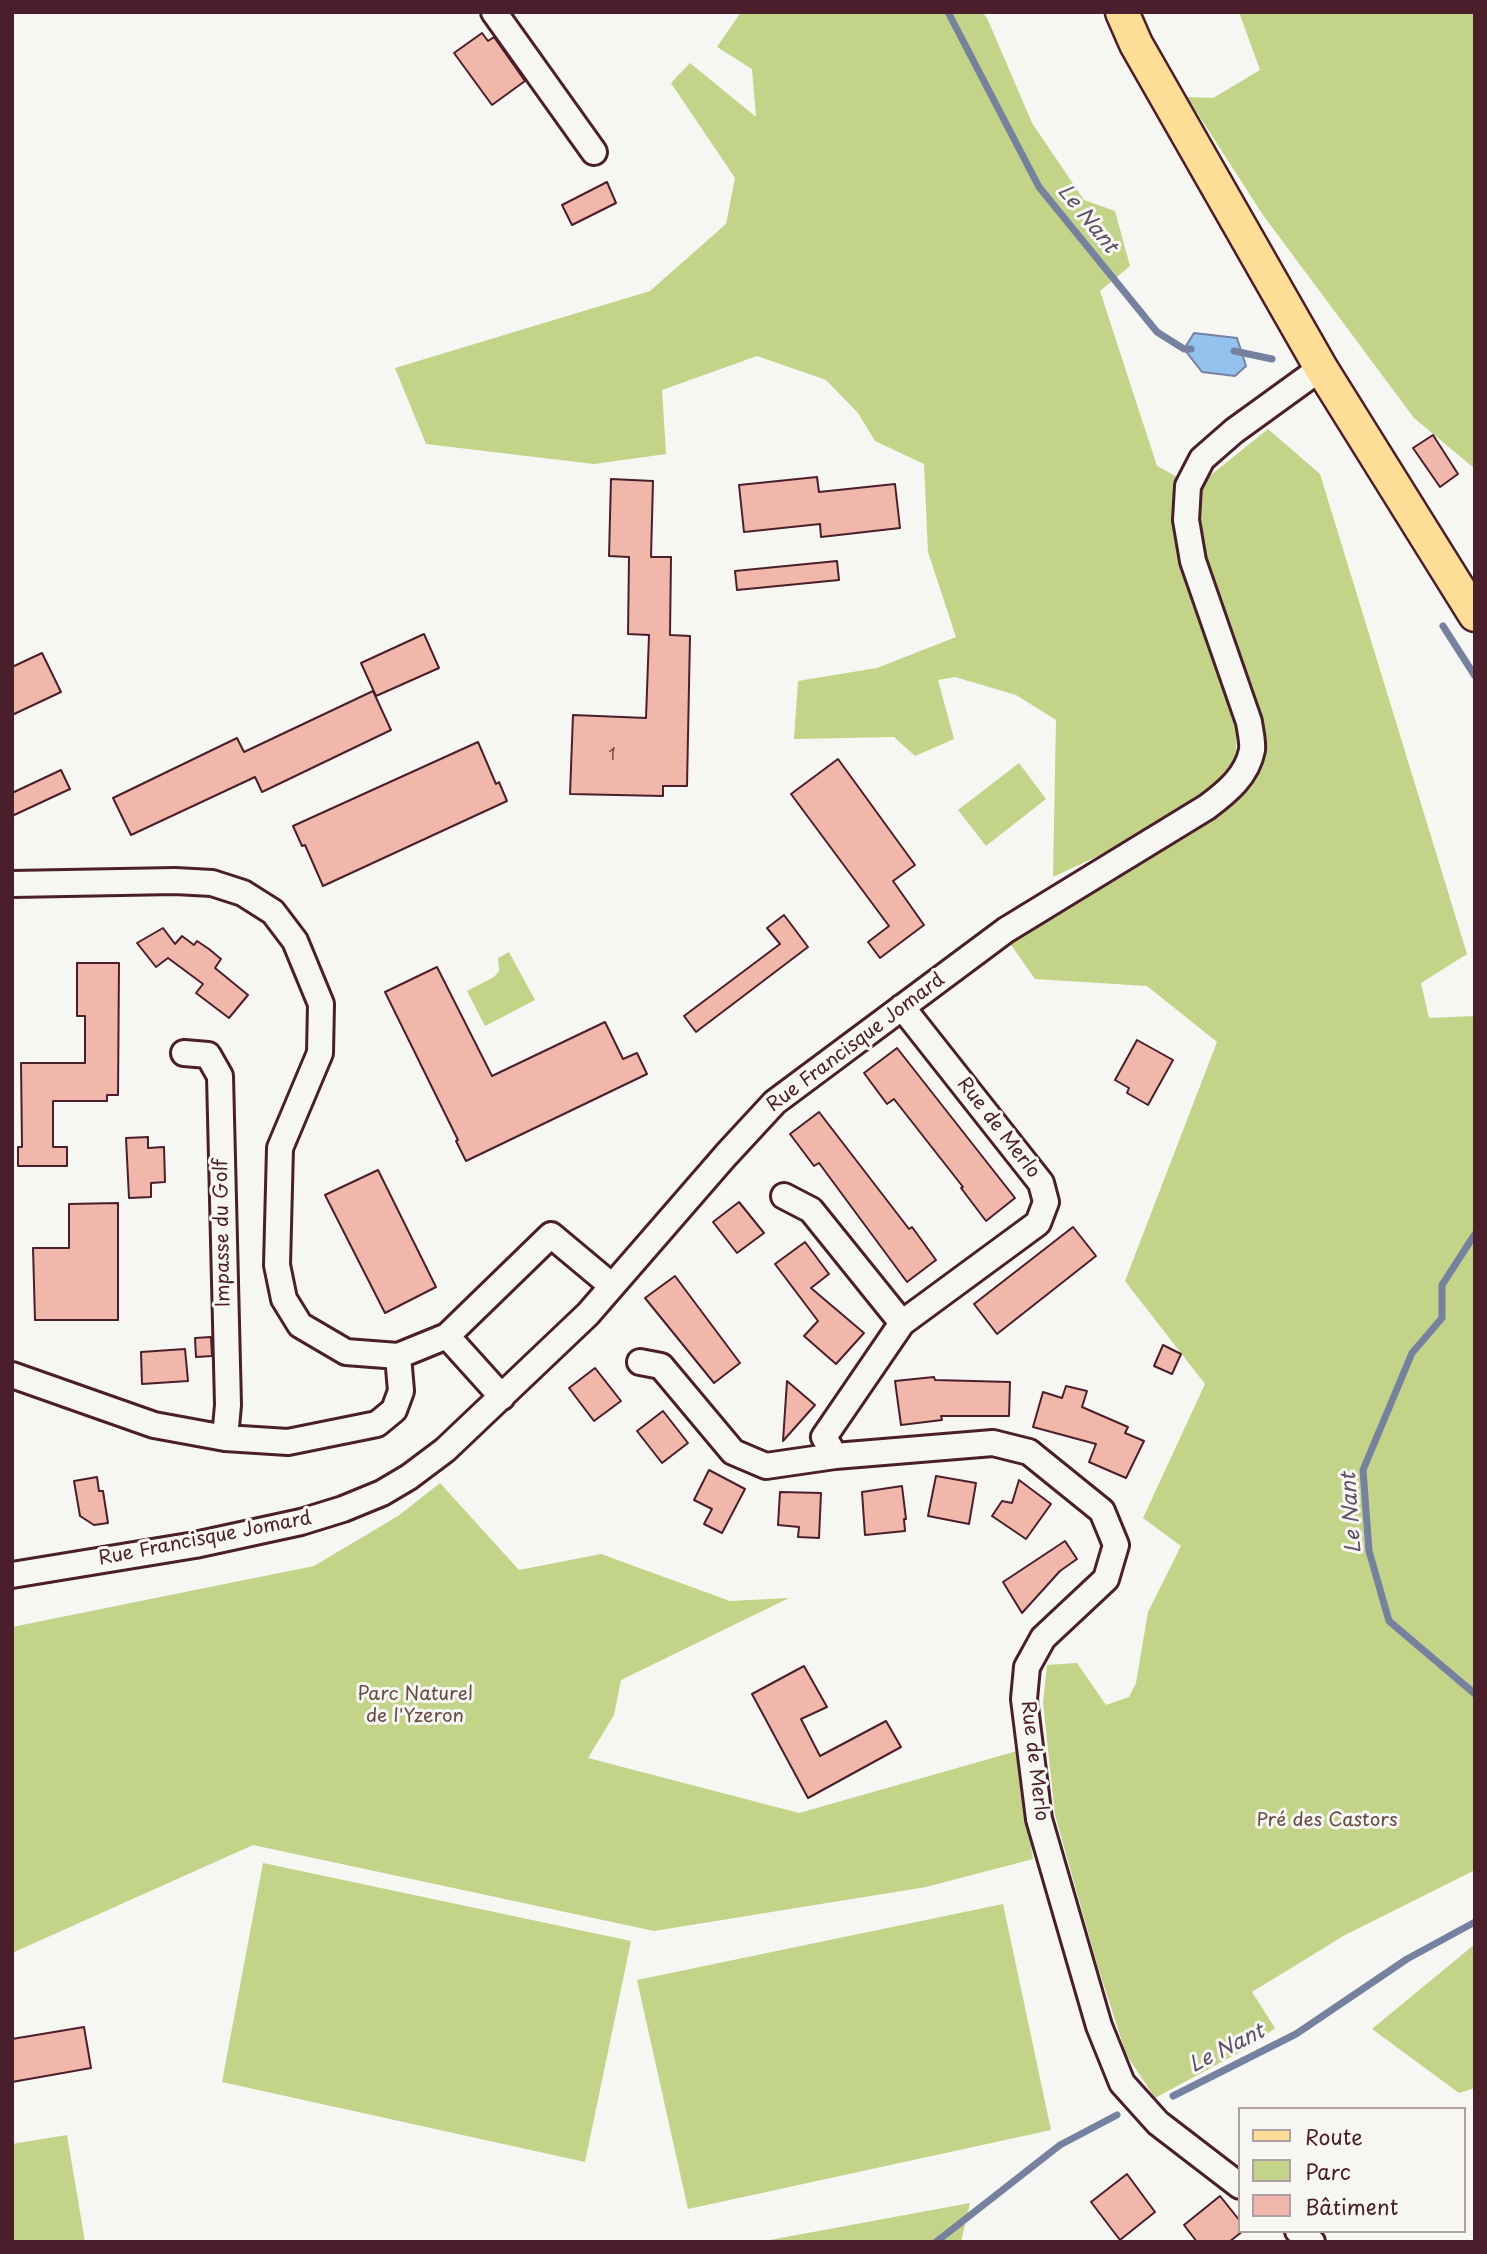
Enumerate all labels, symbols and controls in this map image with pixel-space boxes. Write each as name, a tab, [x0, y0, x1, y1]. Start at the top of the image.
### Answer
water label: Le Nant	[1052, 180, 1122, 258]
house number: 1	[608, 746, 616, 766]
street label: Rue Francisque Jomard	[763, 969, 949, 1117]
street label: Rue de Merlo	[952, 1073, 1044, 1183]
street label: Impasse du Golf	[210, 1159, 236, 1307]
water label: Le Nant	[1337, 1472, 1367, 1554]
street label: Rue Francisque Jomard	[97, 1507, 313, 1571]
park label: Parc Naturel de l'Yzeron	[357, 1684, 473, 1728]
street label: Rue de Merlo	[1015, 1699, 1053, 1823]
park label: Pré des Castors	[1256, 1810, 1398, 1832]
water label: Le Nant	[1185, 2019, 1269, 2079]
legend	[1238, 2107, 1466, 2233]
text: Route	[1305, 2120, 1363, 2152]
text: Parc	[1305, 2155, 1351, 2187]
text: Bâtiment	[1305, 2190, 1398, 2222]

